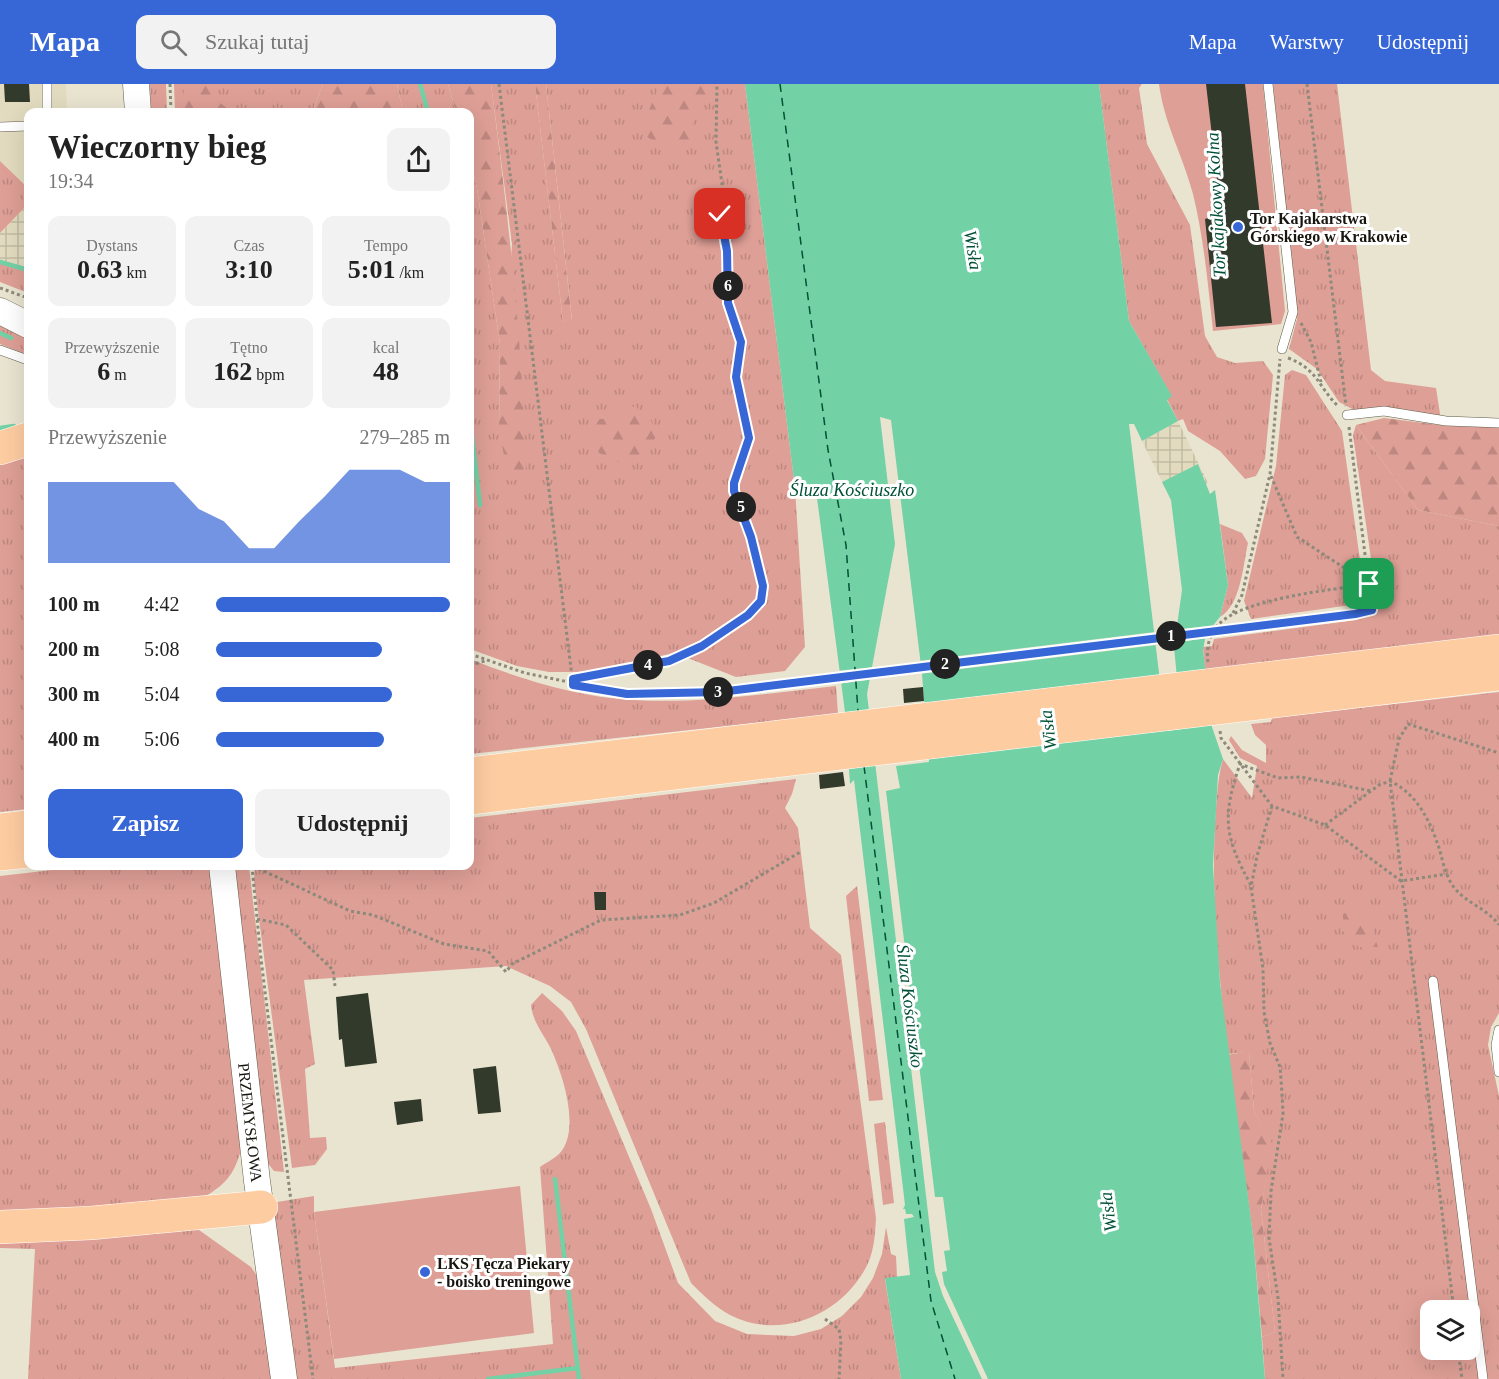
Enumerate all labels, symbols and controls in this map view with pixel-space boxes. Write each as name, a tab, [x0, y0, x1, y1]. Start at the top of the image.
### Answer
search box	[136, 15, 556, 69]
text: Mapa	[30, 26, 100, 57]
icon: search	[157, 26, 190, 59]
text: Szukaj tutaj	[205, 29, 309, 54]
text: Mapa	[1189, 30, 1237, 54]
text: Warstwy	[1270, 30, 1344, 54]
text: Udostępnij	[1377, 30, 1469, 54]
button: share	[387, 128, 450, 191]
text: Wieczorny bieg	[48, 129, 266, 165]
water label: Tor kajakowy Kolna	[1202, 132, 1230, 278]
text: 19:34	[48, 170, 94, 192]
pin	[694, 188, 745, 239]
icon: check	[703, 197, 736, 230]
place label: Tor Kajakarstwa Górskiego w Krakowie	[1250, 210, 1407, 246]
marker: Tor Kajakarstwa Górskiego w Krakowie	[1231, 220, 1245, 234]
water label: Wisła	[960, 229, 986, 271]
text: Dystans	[86, 237, 138, 254]
text: Czas	[233, 237, 265, 254]
text: Tempo	[364, 237, 408, 254]
text: 0.63	[77, 255, 123, 284]
text: 3:10	[225, 255, 273, 284]
text: 5:01	[348, 255, 395, 284]
text: km	[123, 264, 147, 281]
text: /km	[395, 264, 424, 281]
pin: 6	[713, 271, 743, 301]
text: 6	[724, 277, 732, 294]
text: Przewyższenie	[64, 339, 160, 356]
text: Tętno	[230, 339, 268, 356]
text: kcal	[373, 339, 399, 356]
text: 6	[97, 357, 110, 386]
text: 162	[213, 357, 252, 386]
text: 48	[373, 357, 399, 386]
text: m	[110, 366, 127, 383]
text: bpm	[252, 366, 285, 383]
text: Przewyższenie	[48, 426, 167, 448]
text: 279–285 m	[359, 426, 450, 448]
water label: Śluza Kościuszko	[790, 479, 914, 500]
pin: 5	[726, 492, 756, 522]
text: 5	[737, 498, 745, 515]
pin	[1343, 558, 1394, 609]
icon: arrive	[1352, 567, 1385, 600]
text: 100 m	[48, 593, 100, 615]
text: 4:42	[144, 593, 180, 615]
pin: 1	[1156, 621, 1186, 651]
text: 1	[1167, 627, 1175, 644]
text: 200 m	[48, 638, 100, 660]
text: 5:08	[144, 638, 180, 660]
pin: 2	[930, 649, 960, 679]
pin: 4	[633, 650, 663, 680]
text: 2	[941, 655, 949, 672]
text: 4	[644, 656, 652, 673]
pin: 3	[703, 677, 733, 707]
text: 300 m	[48, 683, 100, 705]
text: 5:04	[144, 683, 180, 705]
text: 3	[714, 683, 722, 700]
water label: Wisła	[1036, 709, 1060, 751]
text: 400 m	[48, 728, 100, 750]
text: 5:06	[144, 728, 180, 750]
button: Zapisz	[48, 789, 243, 858]
button: Udostępnij	[255, 789, 450, 858]
water label: Śluza Kościuszko	[892, 943, 929, 1069]
street label: PRZEMYSŁOWA	[235, 1062, 265, 1184]
water label: Wisła	[1096, 1191, 1120, 1233]
place label: LKS Tęcza Piekary - boisko treningowe	[437, 1255, 571, 1291]
marker: LKS Tęcza Piekary - boisko treningowe	[418, 1265, 432, 1279]
map controls	[1420, 1300, 1480, 1360]
button: layers	[1420, 1300, 1480, 1360]

